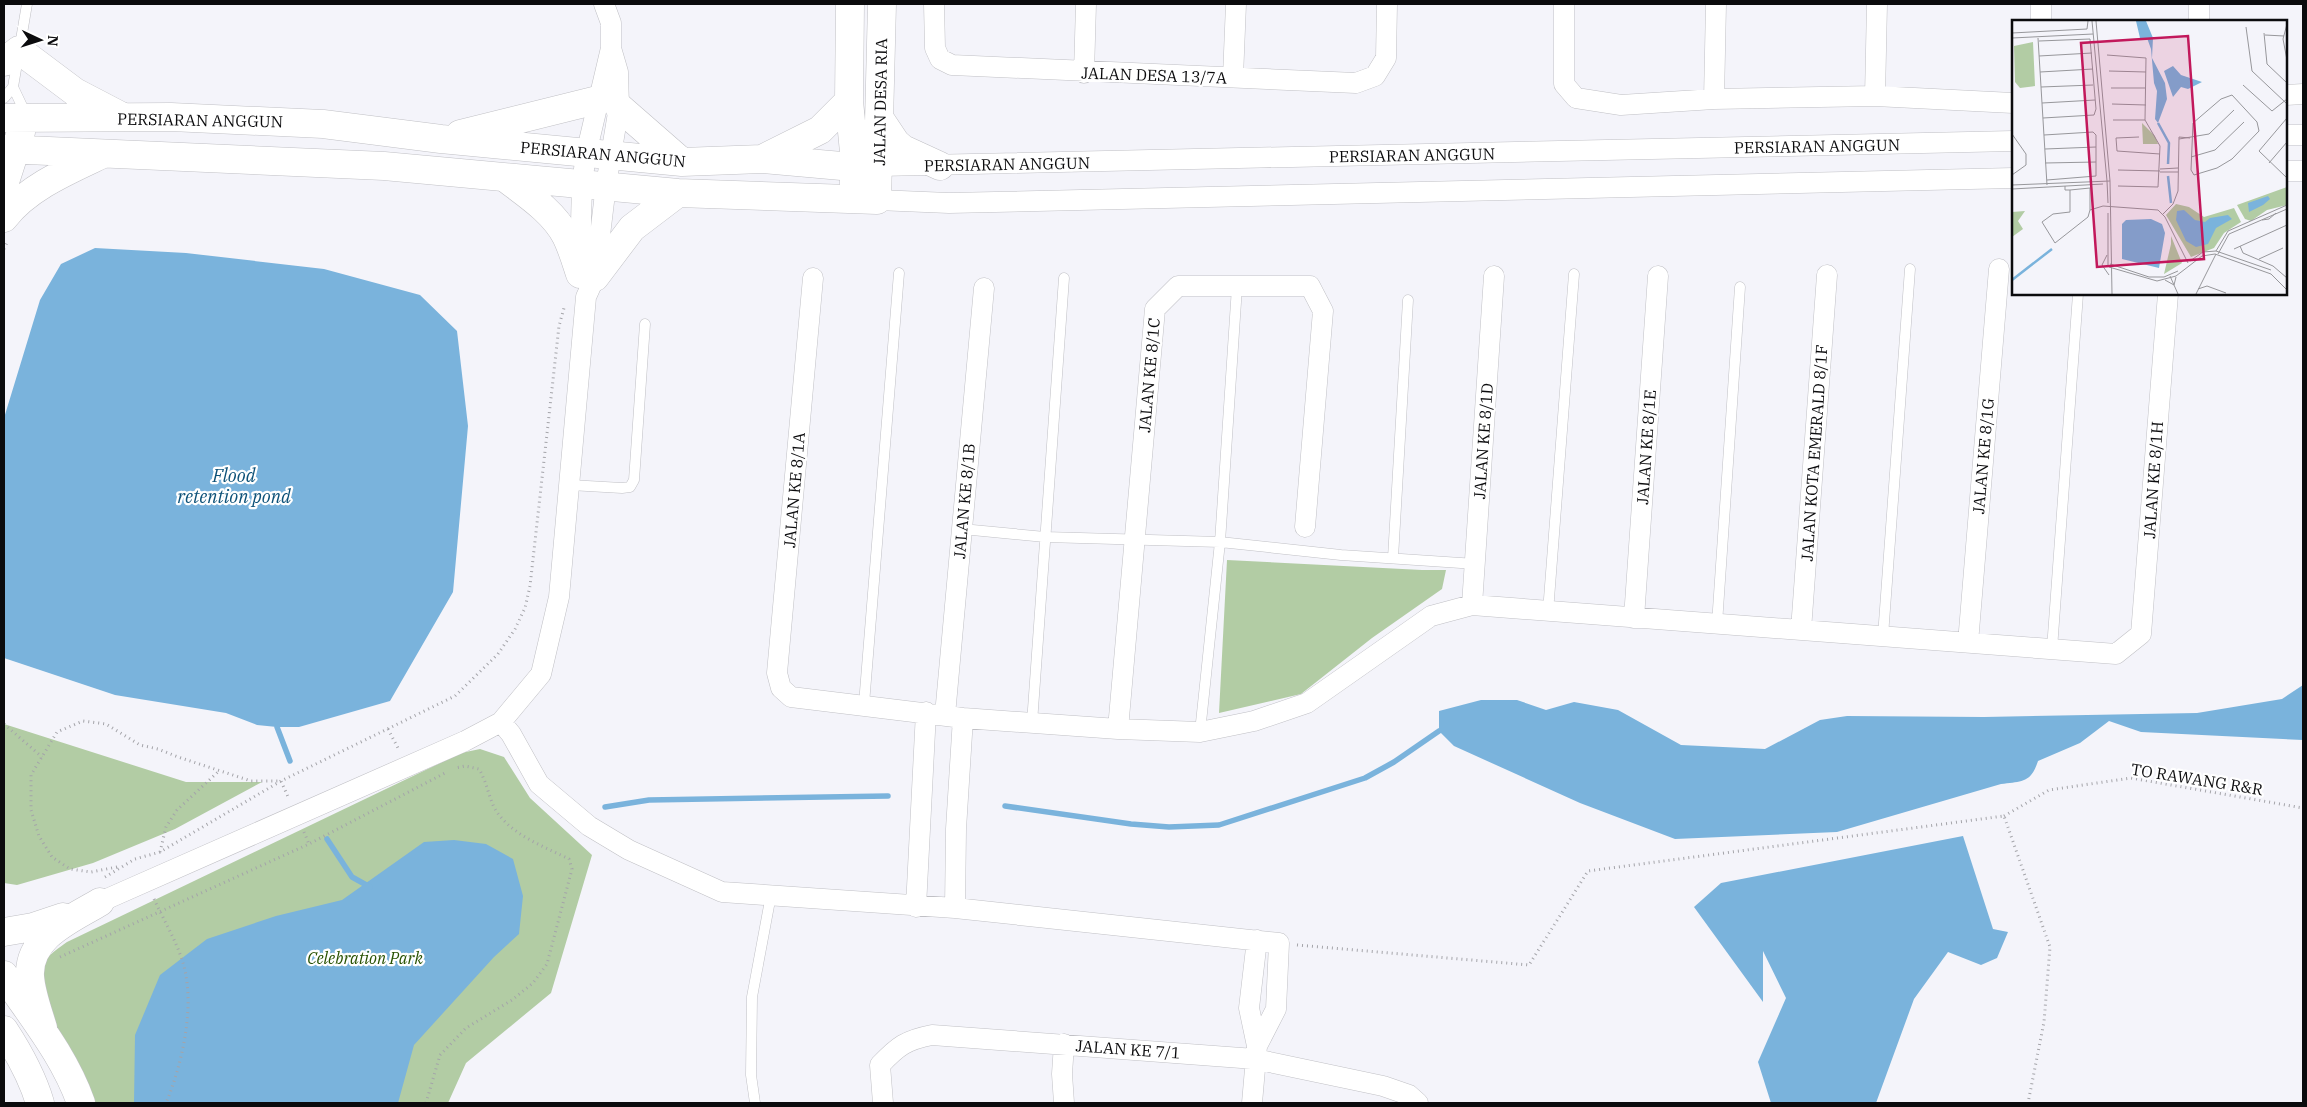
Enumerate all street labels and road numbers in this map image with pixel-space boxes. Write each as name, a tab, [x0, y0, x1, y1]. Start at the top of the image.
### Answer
street label: JALAN DESA RIA	[869, 38, 891, 166]
street label: JALAN DESA 13/7A	[1081, 62, 1227, 88]
street label: PERSIARAN ANGGUN	[117, 109, 283, 131]
street label: PERSIARAN ANGGUN	[1734, 135, 1900, 157]
street label: PERSIARAN ANGGUN	[519, 137, 687, 171]
street label: PERSIARAN ANGGUN	[1329, 144, 1495, 166]
street label: PERSIARAN ANGGUN	[924, 153, 1090, 175]
street label: JALAN KE 8/1C	[1134, 317, 1164, 433]
street label: JALAN KOTA EMERALD 8/1F	[1796, 344, 1832, 562]
street label: JALAN KE 8/1D	[1469, 382, 1497, 500]
street label: JALAN KE 8/1E	[1632, 389, 1660, 505]
street label: JALAN KE 8/1G	[1968, 397, 1998, 515]
street label: JALAN KE 8/1H	[2139, 421, 2167, 539]
street label: JALAN KE 8/1A	[779, 431, 809, 549]
street label: JALAN KE 8/1B	[949, 442, 979, 560]
street label: TO RAWANG R&R	[2130, 759, 2264, 799]
street label: JALAN KE 7/1	[1075, 1035, 1181, 1063]

